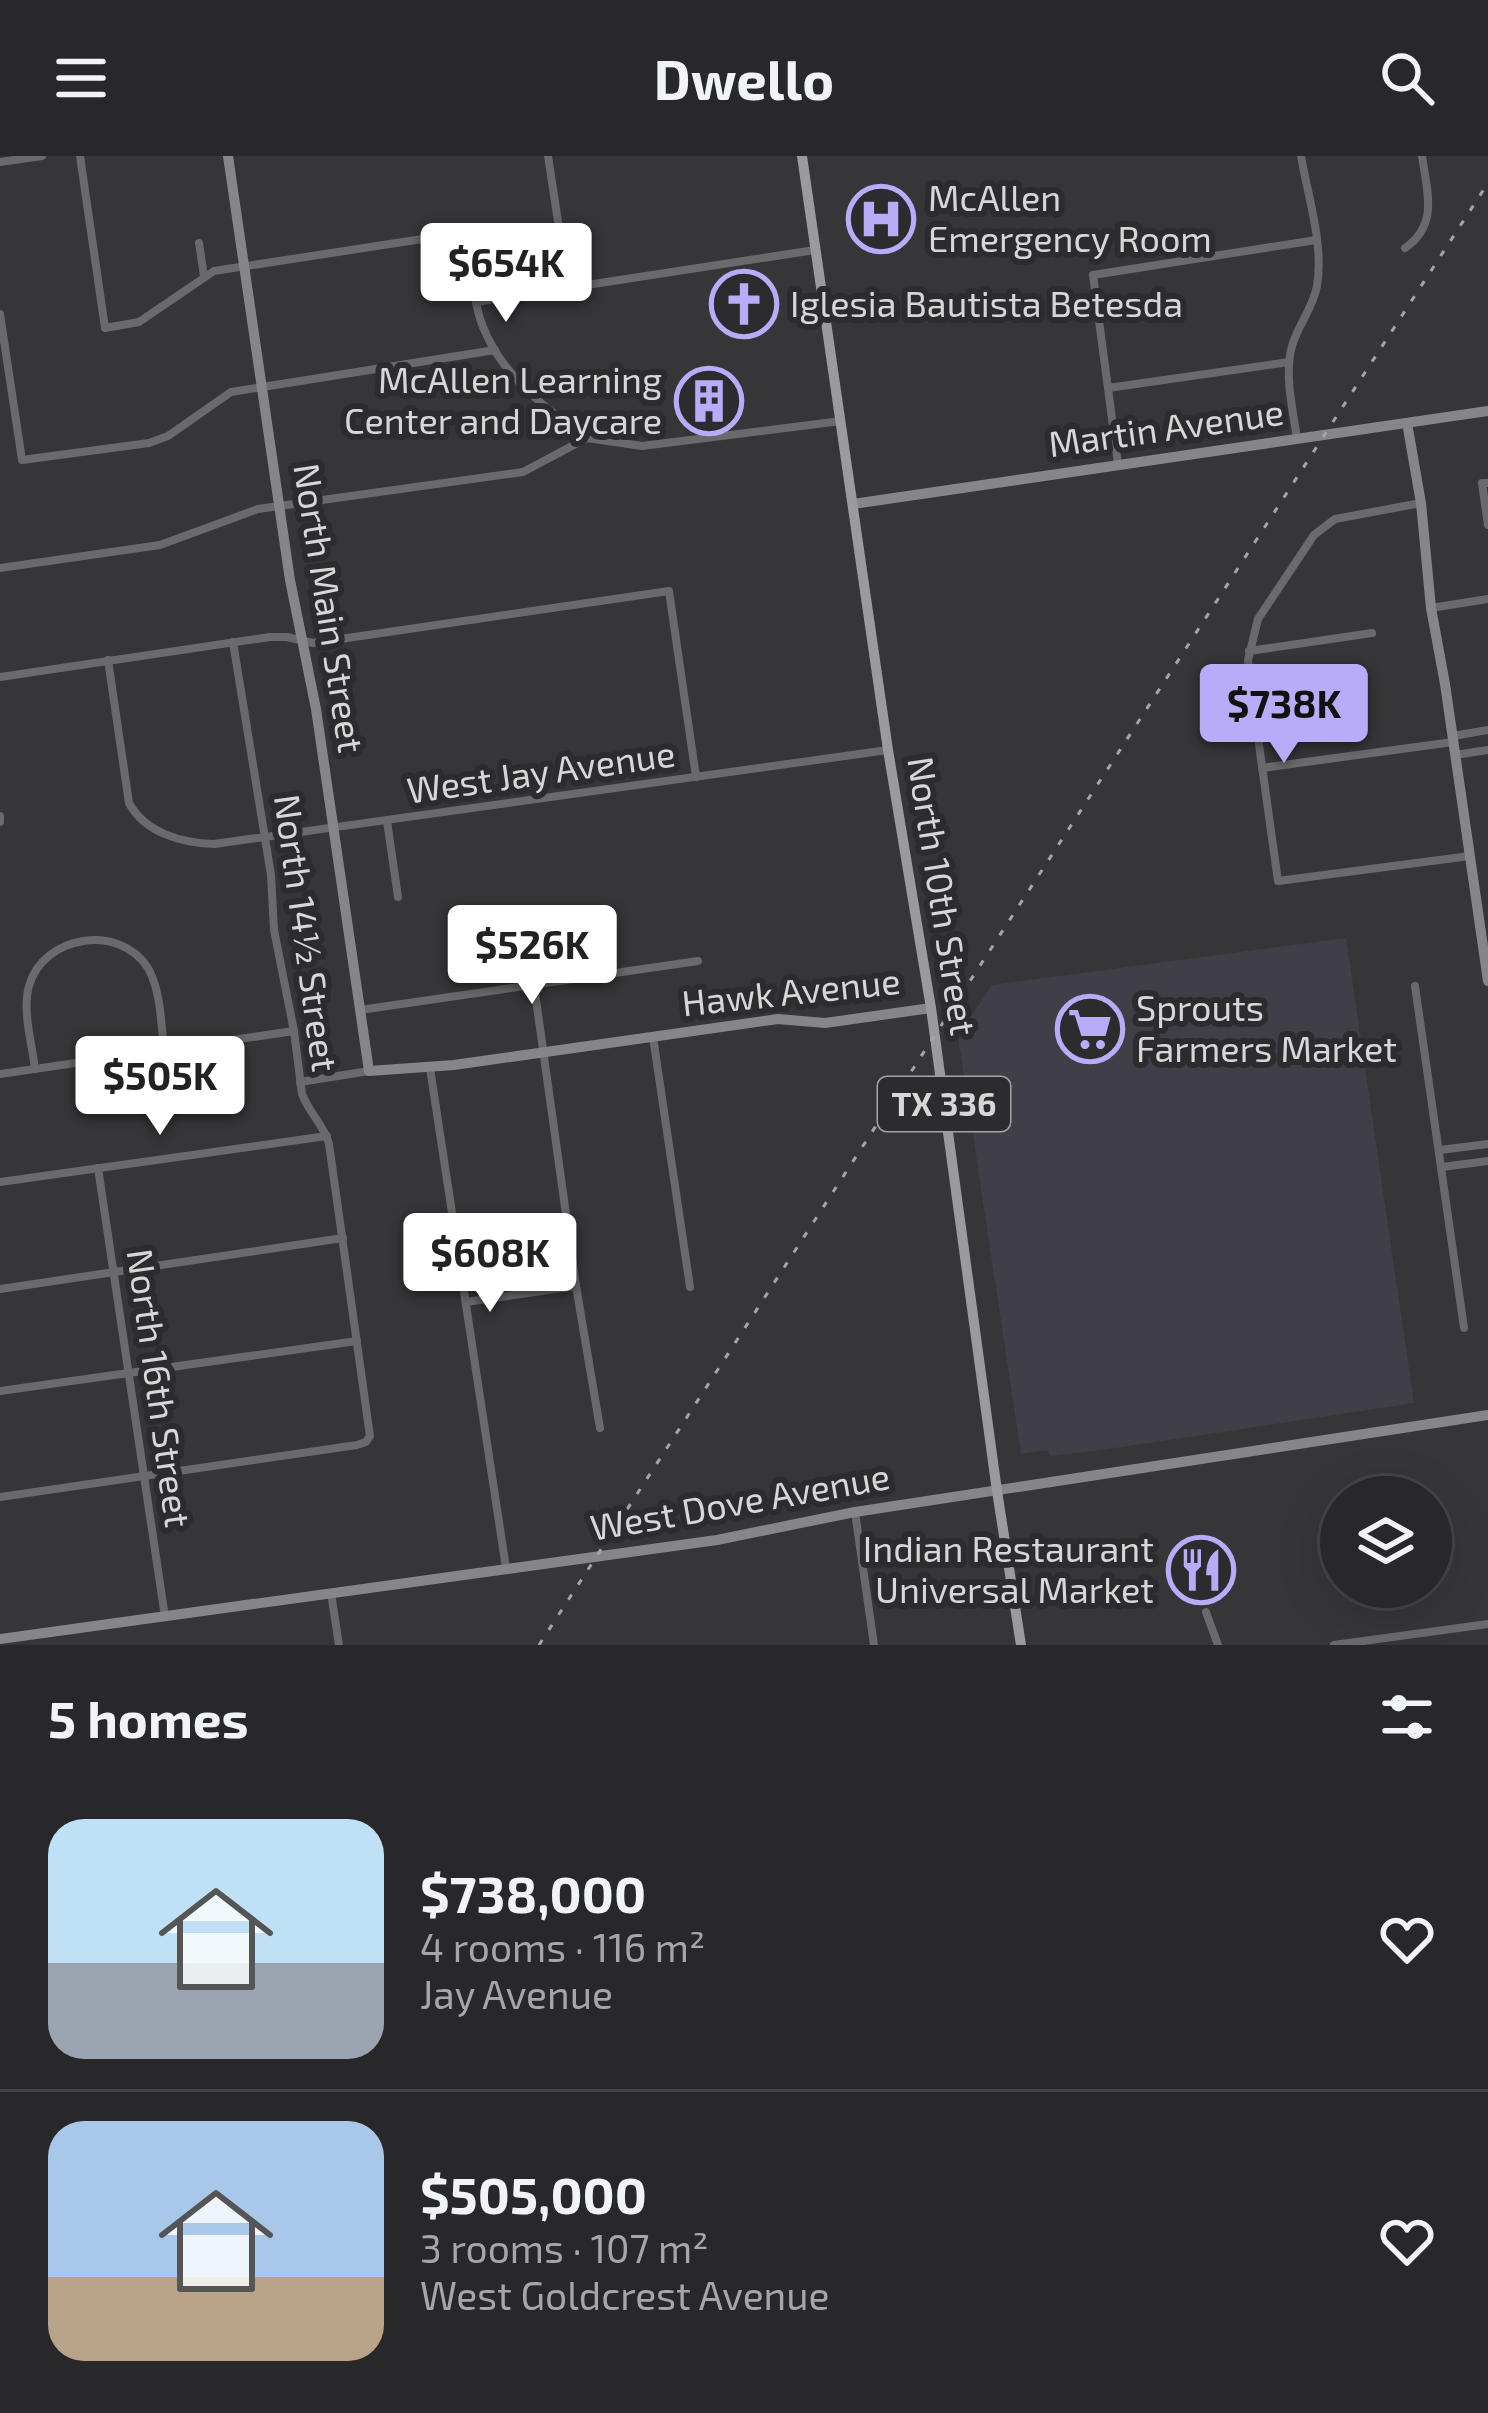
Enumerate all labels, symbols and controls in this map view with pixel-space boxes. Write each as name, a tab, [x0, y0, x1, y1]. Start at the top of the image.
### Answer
icon: menu	[48, 45, 114, 111]
icon: search	[1374, 45, 1440, 111]
text: Dwello	[654, 46, 834, 111]
place label: McAllen Emergency Room	[928, 175, 1212, 259]
hospital icon: McAllen Emergency Room	[846, 184, 916, 254]
pin: $654K	[422, 223, 590, 325]
text: $654K	[448, 238, 564, 285]
church icon: Iglesia Bautista Betesda	[709, 269, 779, 339]
place label: Iglesia Bautista Betesda	[790, 281, 1183, 324]
place label: McAllen Learning Center and Daycare	[344, 357, 662, 441]
building icon: McAllen Learning Center and Daycare	[674, 366, 744, 436]
street label: Martin Avenue	[1045, 389, 1286, 464]
street label: North Main Street	[286, 460, 375, 755]
pin: $738K	[1200, 664, 1368, 766]
text: $738K	[1227, 679, 1341, 726]
street label: West Jay Avenue	[404, 730, 678, 811]
street label: North 10th Street	[900, 753, 987, 1038]
street label: North 14½ Street	[267, 791, 348, 1074]
pin: $526K	[448, 905, 616, 1007]
text: $526K	[475, 920, 589, 967]
street label: Hawk Avenue	[680, 958, 902, 1023]
place label: Sprouts Farmers Market	[1136, 985, 1397, 1069]
supermarket icon: Sprouts Farmers Market	[1055, 994, 1125, 1064]
pin: $505K	[76, 1036, 244, 1138]
text: $505K	[102, 1051, 218, 1098]
road number: TX 336	[878, 1077, 1010, 1131]
pin: $608K	[406, 1213, 574, 1315]
text: $608K	[430, 1228, 550, 1275]
street label: North 16th Street	[120, 1246, 201, 1530]
street label: West Dove Avenue	[587, 1453, 893, 1548]
map controls	[1320, 1476, 1452, 1608]
button: layers	[1320, 1476, 1452, 1608]
place label: Indian Restaurant Universal Market	[863, 1526, 1154, 1610]
restaurant icon: Indian Restaurant Universal Market	[1166, 1535, 1236, 1605]
icon: filters	[1374, 1684, 1440, 1750]
text: 5 homes	[48, 1687, 249, 1748]
text: $738,000	[420, 1862, 646, 1923]
icon: home	[144, 1867, 288, 2011]
icon: heart	[1374, 1906, 1440, 1972]
text: 4 rooms · 116 m²	[420, 1923, 705, 1970]
text: Jay Avenue	[420, 1970, 613, 2017]
text: $505,000	[420, 2163, 647, 2224]
icon: home	[144, 2169, 288, 2313]
icon: heart	[1374, 2208, 1440, 2274]
text: 3 rooms · 107 m²	[420, 2224, 708, 2271]
text: West Goldcrest Avenue	[420, 2271, 829, 2318]

